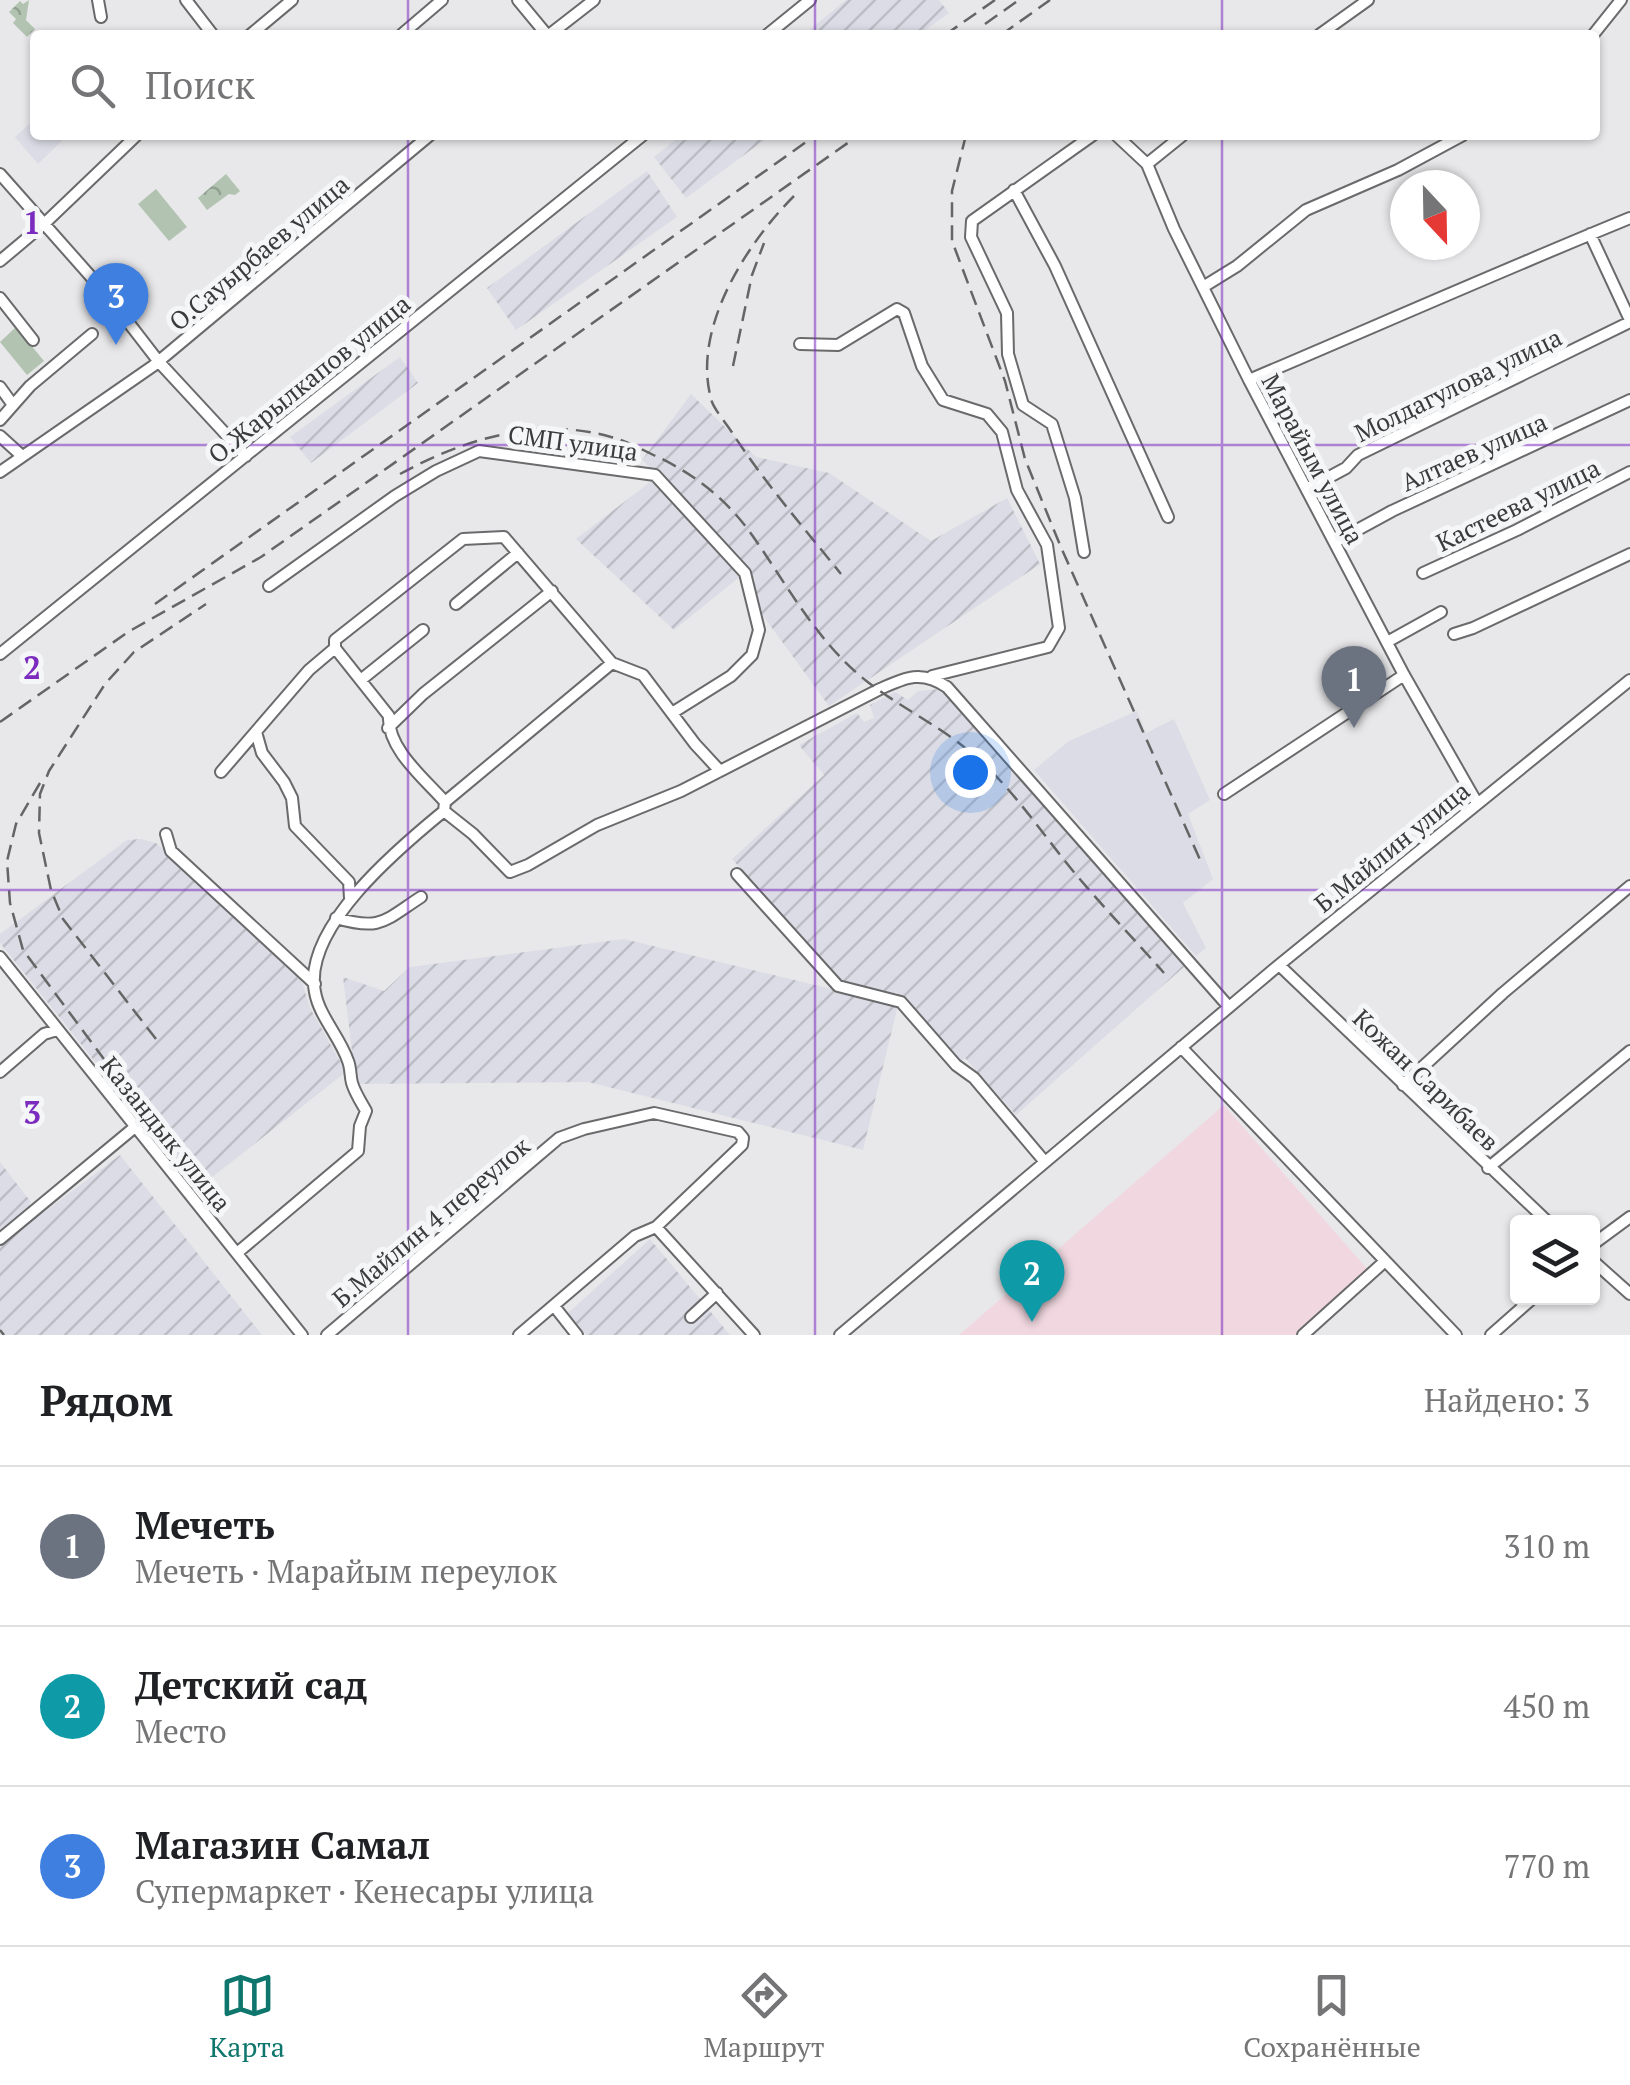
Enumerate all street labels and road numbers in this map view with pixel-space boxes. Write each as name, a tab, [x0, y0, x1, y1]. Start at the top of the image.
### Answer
street label: О.Сауырбаев улица	[162, 167, 356, 338]
street label: О.Жарылкапов улица	[201, 287, 417, 470]
street label: Молдагулова улица	[1349, 320, 1567, 449]
street label: Марайым улица	[1255, 368, 1372, 550]
street label: Алтаев улица	[1396, 405, 1552, 498]
street label: СМП улица	[506, 417, 640, 468]
street label: Кастеева улица	[1430, 450, 1605, 558]
street label: Б.Майлин улица	[1307, 774, 1476, 919]
street label: Кожан Сарибаев	[1346, 1001, 1506, 1158]
street label: Казандык улица	[94, 1049, 239, 1218]
street label: Б.Майлин 4 переулок	[325, 1129, 537, 1314]

